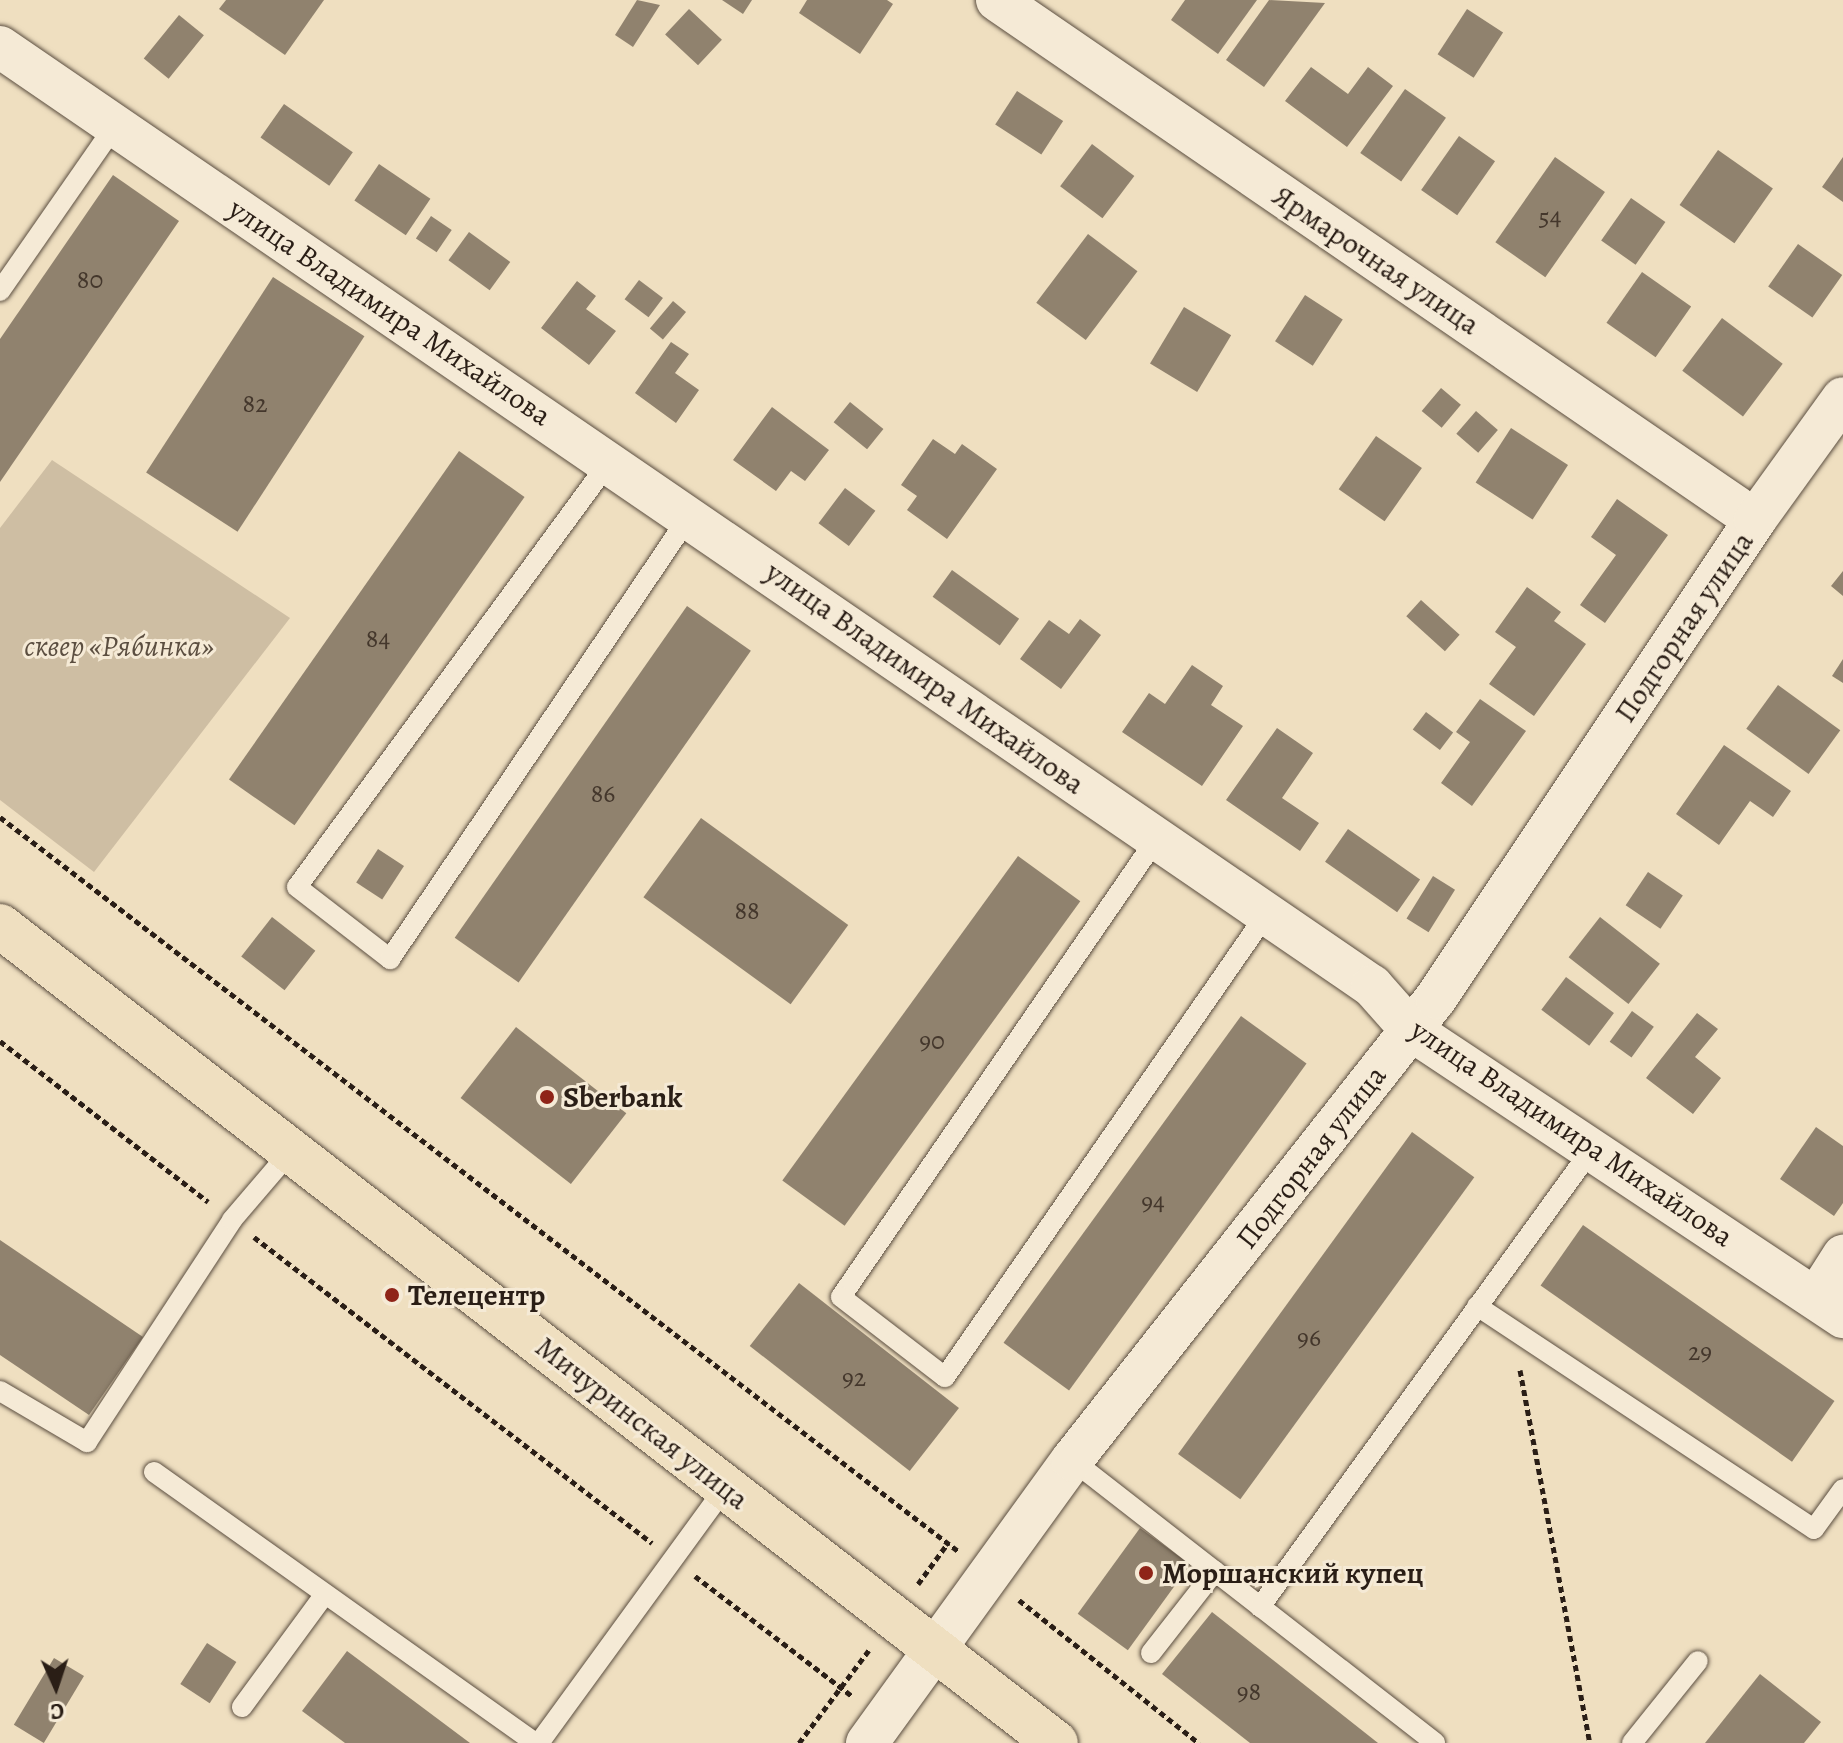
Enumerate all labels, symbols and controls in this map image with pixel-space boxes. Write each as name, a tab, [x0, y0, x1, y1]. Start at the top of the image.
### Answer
street label: Ярмарочная улица	[1266, 177, 1486, 343]
street label: улица Владимира Михайлова	[222, 191, 558, 433]
house number: 54	[1539, 201, 1561, 233]
house number: 80	[77, 264, 103, 296]
house number: 82	[243, 388, 267, 420]
street label: Подгорная улица	[1607, 525, 1761, 729]
street label: улица Владимира Михайлова	[759, 554, 1091, 802]
house number: 84	[366, 623, 390, 655]
park label: сквер «Рябинка»	[24, 628, 214, 664]
house number: 86	[591, 778, 615, 810]
house number: 88	[734, 895, 760, 927]
street label: улица Владимира Михайлова	[1404, 1012, 1740, 1254]
house number: 90	[919, 1025, 945, 1057]
street label: Подгорная улица	[1228, 1058, 1394, 1256]
place label: Sberbank	[563, 1079, 683, 1115]
marker: Sberbank	[538, 1088, 556, 1106]
house number: 94	[1141, 1186, 1165, 1218]
place label: Телецентр	[408, 1277, 545, 1313]
marker: Телецентр	[383, 1286, 401, 1304]
house number: 96	[1297, 1322, 1321, 1354]
street label: Мичуринская улица	[528, 1329, 756, 1517]
house number: 29	[1688, 1336, 1712, 1368]
house number: 92	[842, 1362, 866, 1394]
place label: Моршанский купец	[1162, 1555, 1424, 1591]
marker: Моршанский купец	[1137, 1564, 1155, 1582]
north arrow	[16, 1647, 96, 1727]
house number: 98	[1237, 1676, 1261, 1708]
text: С	[50, 1696, 65, 1726]

